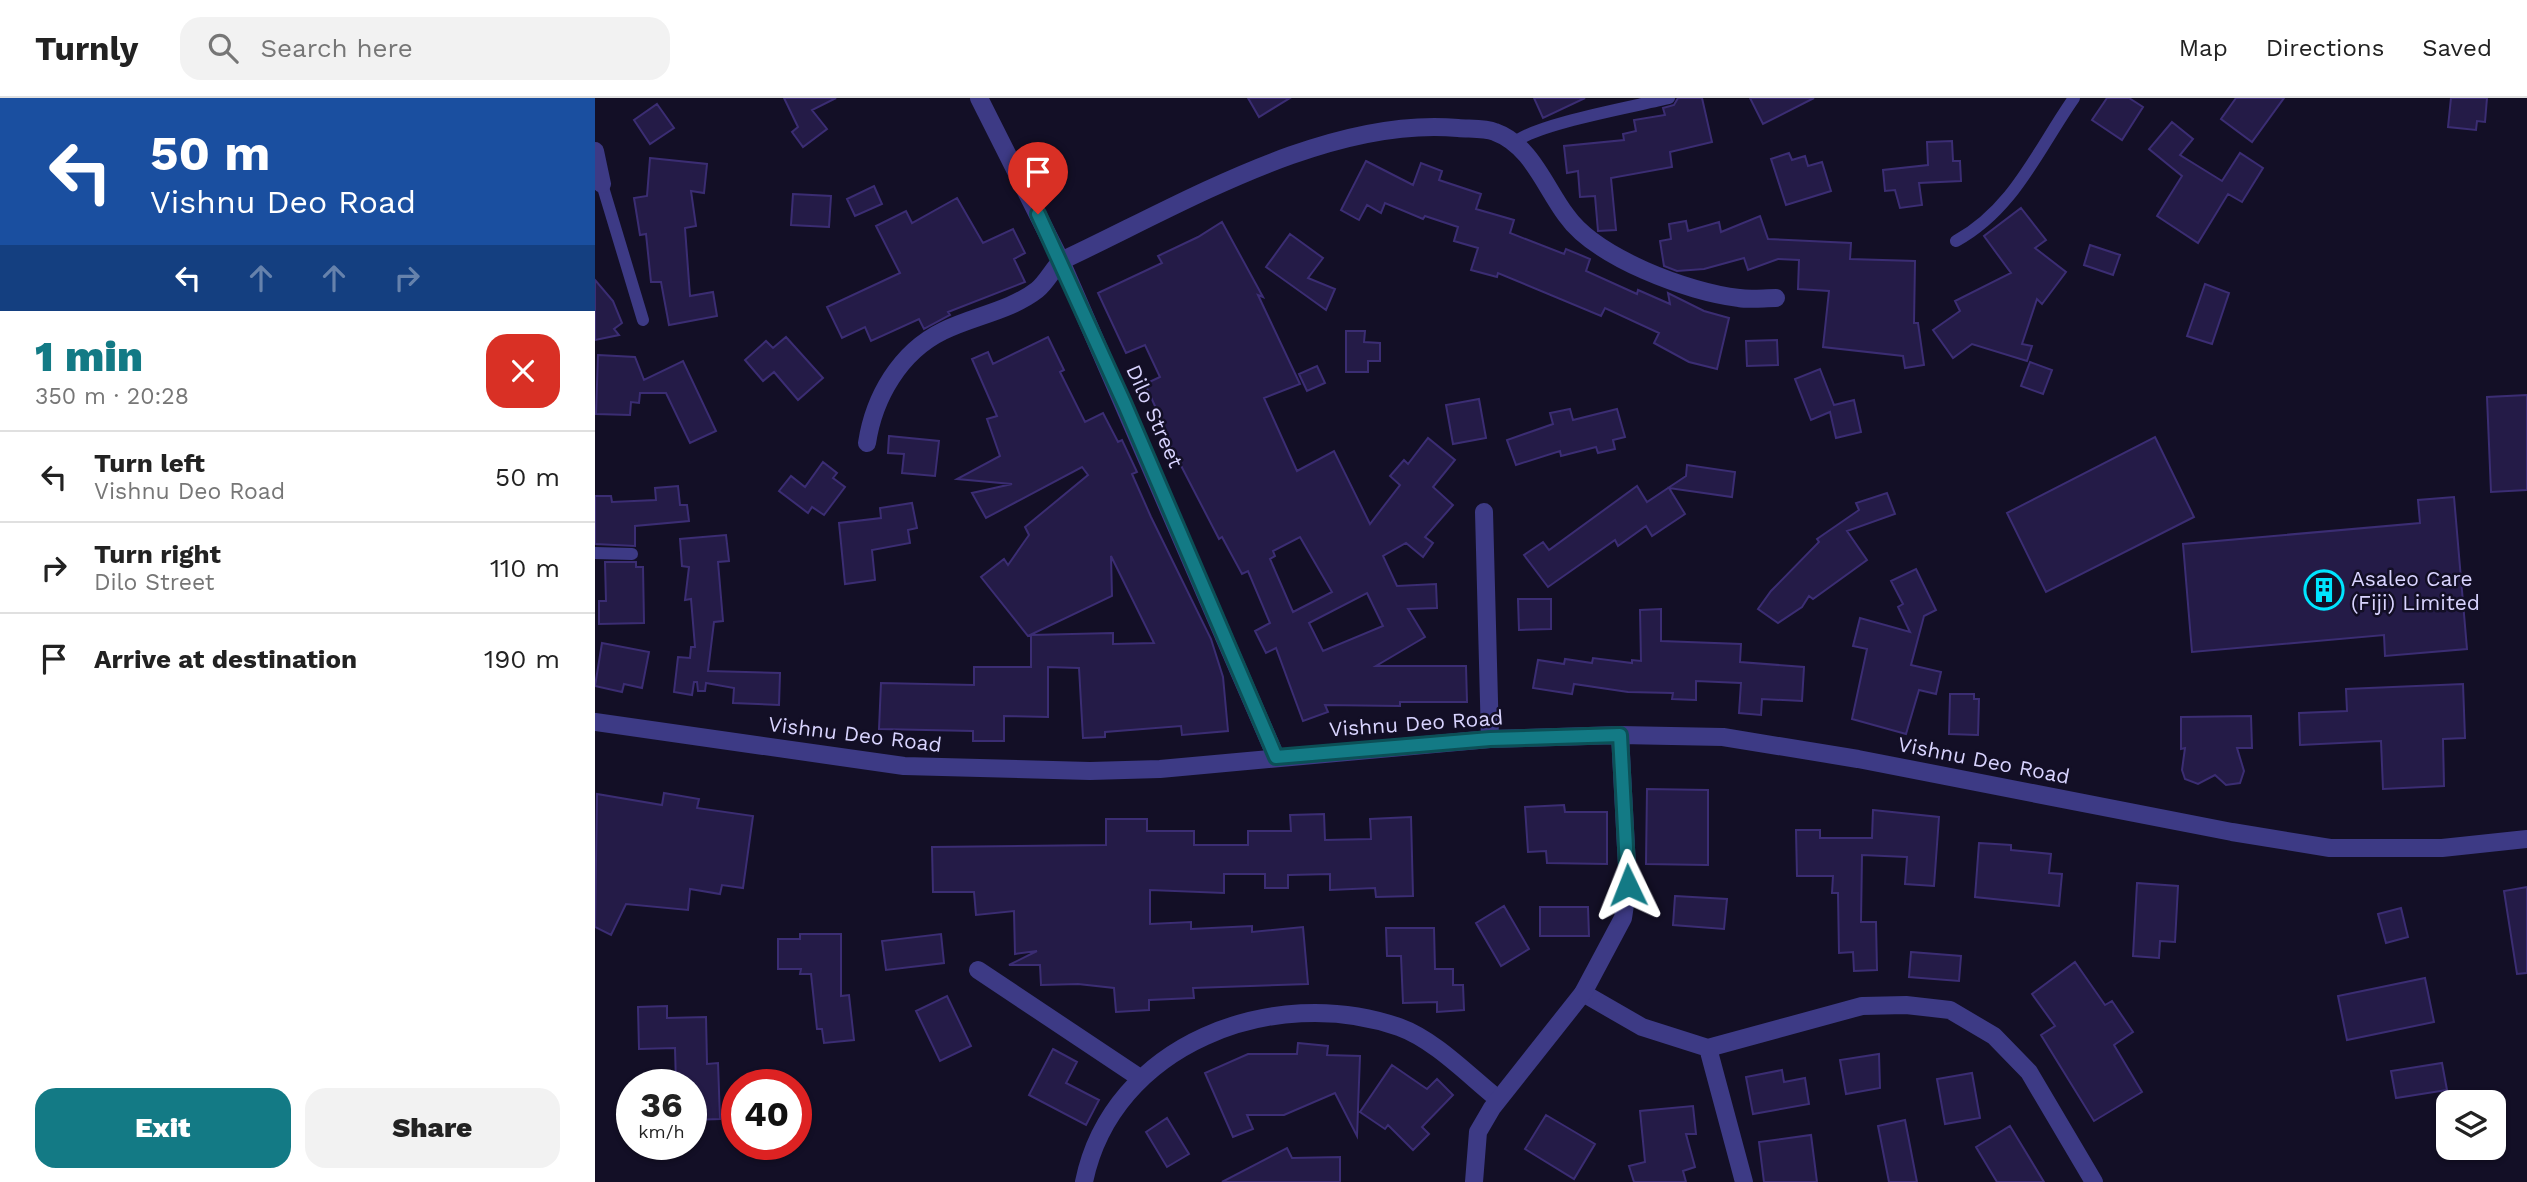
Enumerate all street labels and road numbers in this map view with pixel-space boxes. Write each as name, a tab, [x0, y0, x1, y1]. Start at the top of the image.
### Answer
street label: Dilo Street	[1121, 361, 1189, 472]
street label: Vishnu Deo Road	[1328, 704, 1504, 742]
street label: Vishnu Deo Road	[767, 711, 943, 757]
street label: Vishnu Deo Road	[1896, 731, 2072, 789]

